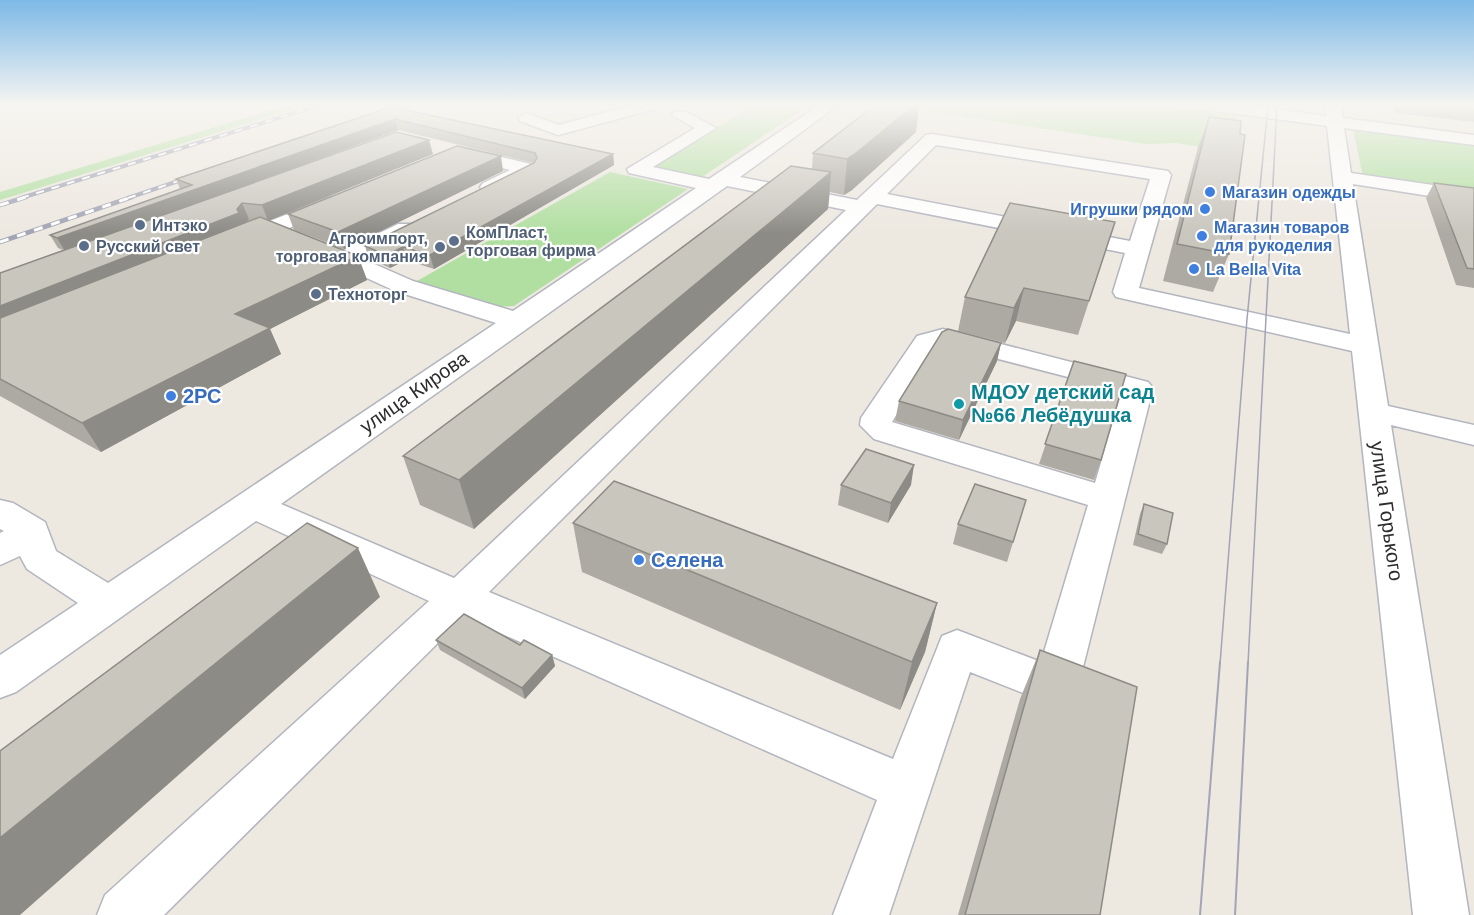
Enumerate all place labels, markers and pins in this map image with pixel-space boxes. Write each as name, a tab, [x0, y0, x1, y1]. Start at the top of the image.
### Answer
place label: Магазин одежды	[1222, 184, 1356, 201]
marker: Магазин одежды	[1203, 185, 1217, 199]
place label: Игрушки рядом	[1070, 201, 1193, 218]
marker: Игрушки рядом	[1198, 202, 1212, 216]
place label: Интэко	[152, 217, 208, 234]
marker: Интэко	[133, 218, 147, 232]
place label: Магазин товаров для рукоделия	[1214, 219, 1350, 254]
place label: КомПласт, торговая фирма	[466, 224, 596, 259]
marker: Магазин товаров для рукоделия	[1195, 229, 1209, 243]
place label: Агроимпорт, торговая компания	[276, 230, 428, 265]
marker: КомПласт, торговая фирма	[447, 234, 461, 248]
place label: Русский свет	[96, 238, 200, 255]
marker: Русский свет	[77, 239, 91, 253]
marker: Агроимпорт, торговая компания	[433, 240, 447, 254]
place label: La Bella Vita	[1206, 261, 1301, 278]
marker: La Bella Vita	[1187, 262, 1201, 276]
place label: Техноторг	[328, 286, 408, 303]
marker: Техноторг	[309, 287, 323, 301]
place label: МДОУ детский сад №66 Лебёдушка	[971, 381, 1155, 426]
place label: 2РС	[183, 385, 221, 407]
marker: 2РС	[164, 389, 178, 403]
marker: МДОУ детский сад №66 Лебёдушка	[952, 397, 966, 411]
place label: Селена	[651, 549, 724, 571]
marker: Селена	[632, 553, 646, 567]

